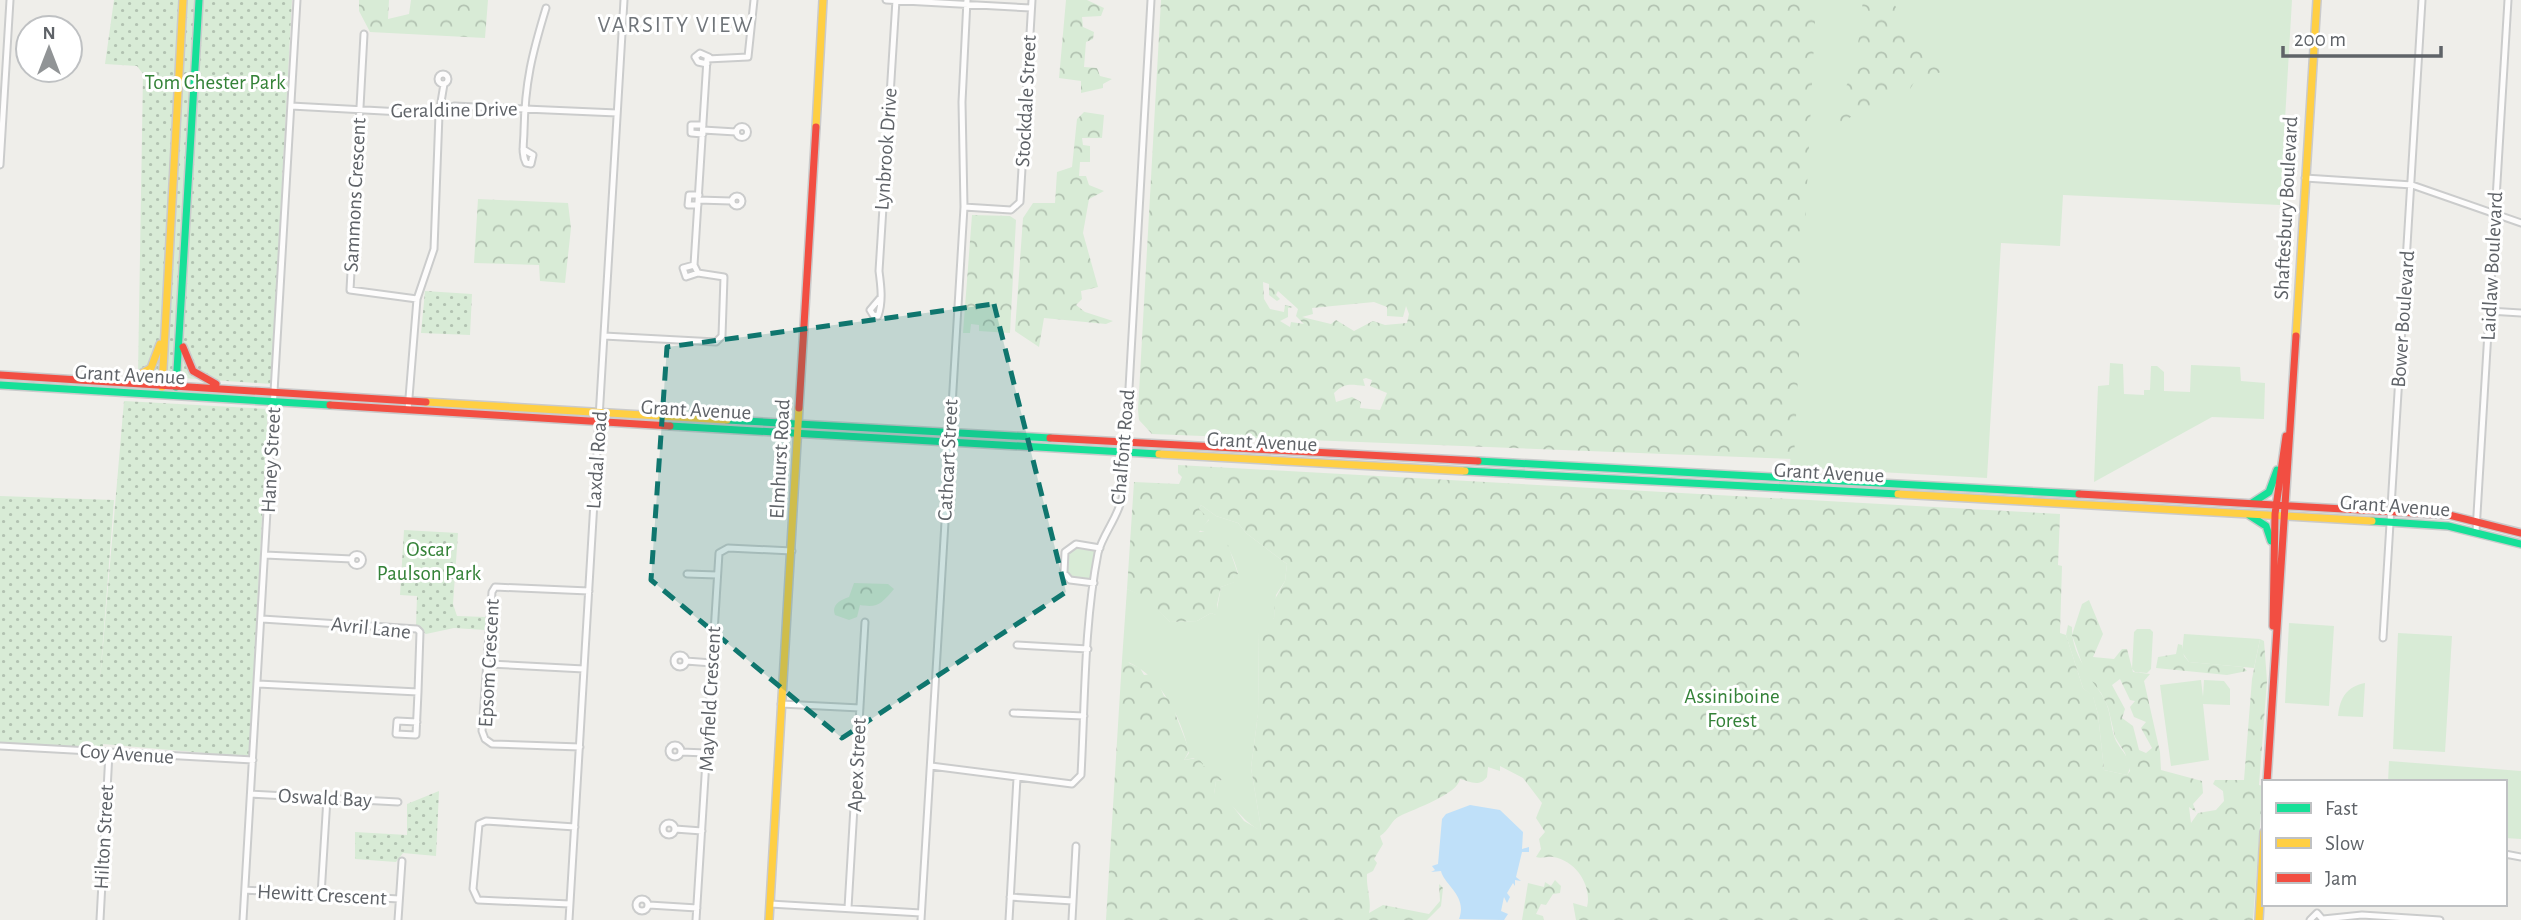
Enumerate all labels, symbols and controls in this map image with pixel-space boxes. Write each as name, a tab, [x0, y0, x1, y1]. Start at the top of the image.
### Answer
north arrow	[14, 14, 84, 84]
district label: VARSITY VIEW	[597, 14, 755, 37]
scale bar	[2283, 14, 2440, 58]
text: N	[42, 24, 56, 43]
text: 200 m	[2294, 29, 2346, 50]
street label: Stockdale Street	[1012, 34, 1040, 168]
park label: Tom Chester Park	[144, 72, 286, 93]
street label: Lynbrook Drive	[871, 87, 901, 211]
street label: Geraldine Drive	[390, 98, 518, 122]
street label: Shaftesbury Boulevard	[2271, 116, 2301, 300]
street label: Sammons Crescent	[340, 117, 370, 273]
street label: Laidlaw Boulevard	[2478, 191, 2506, 341]
street label: Bower Boulevard	[2388, 250, 2418, 388]
street label: Grant Avenue	[74, 362, 186, 388]
street label: Chalfont Road	[1108, 388, 1139, 505]
street label: Grant Avenue	[640, 397, 752, 423]
street label: Elmhurst Road	[766, 398, 794, 519]
street label: Cathcart Street	[934, 398, 962, 521]
street label: Haney Street	[258, 406, 284, 513]
street label: Laxdal Road	[583, 410, 611, 510]
street label: Grant Avenue	[1206, 429, 1318, 455]
street label: Grant Avenue	[1773, 460, 1885, 486]
street label: Grant Avenue	[2339, 492, 2451, 520]
park label: Oscar Paulson Park	[377, 539, 482, 584]
street label: Epsom Crescent	[475, 598, 503, 728]
street label: Avril Lane	[330, 613, 412, 643]
street label: Mayfield Crescent	[696, 625, 724, 772]
park label: Assiniboine Forest	[1684, 686, 1780, 731]
street label: Apex Street	[844, 717, 870, 813]
street label: Coy Avenue	[79, 740, 175, 768]
legend	[2262, 780, 2507, 906]
street label: Hilton Street	[91, 784, 117, 890]
street label: Oswald Bay	[278, 785, 372, 811]
text: Fast	[2325, 798, 2358, 819]
text: Slow	[2325, 833, 2364, 854]
text: Jam	[2325, 868, 2357, 889]
street label: Hewitt Crescent	[257, 881, 388, 909]

